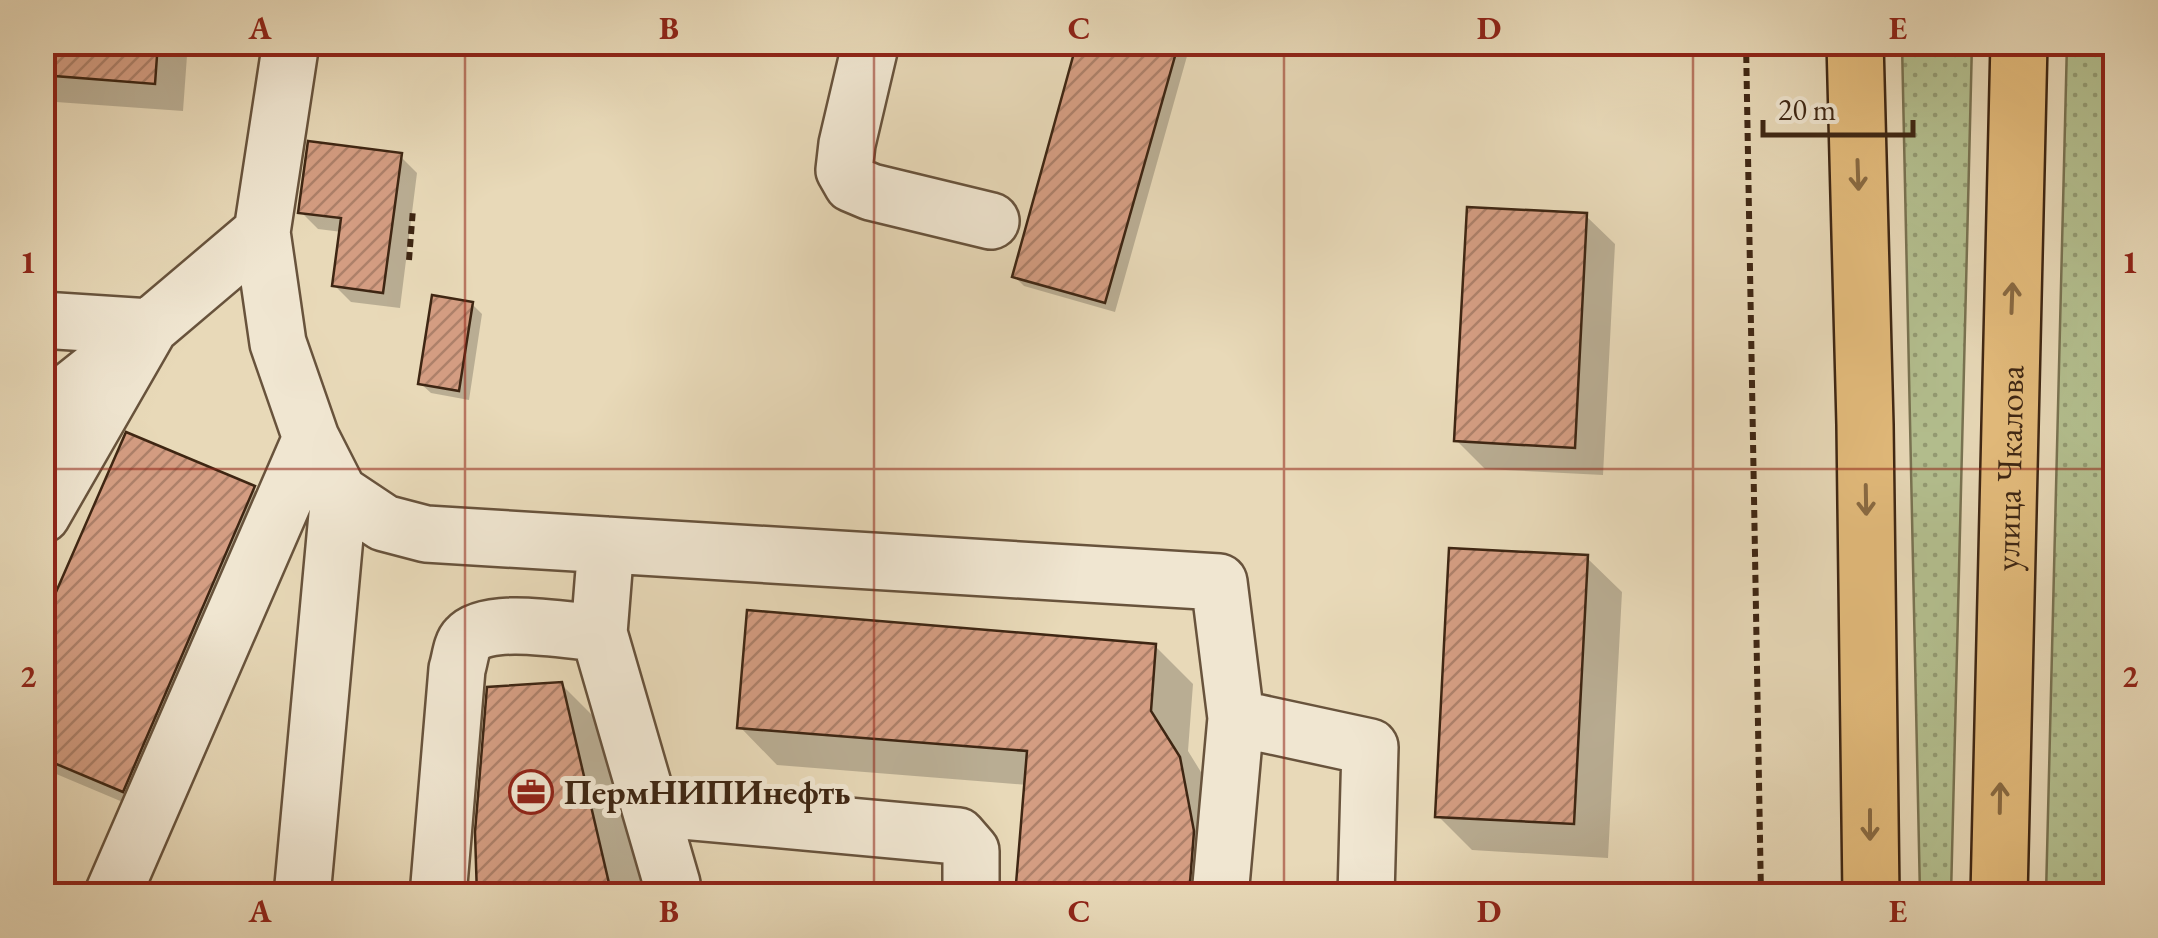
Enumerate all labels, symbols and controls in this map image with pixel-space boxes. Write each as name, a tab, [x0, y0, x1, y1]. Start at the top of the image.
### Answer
text: A	[247, 7, 272, 49]
text: B	[659, 7, 679, 49]
text: C	[1068, 7, 1090, 49]
text: D	[1477, 7, 1501, 49]
text: E	[1889, 7, 1907, 49]
scale bar	[1763, 75, 1913, 137]
text: 20 m	[1778, 90, 1836, 129]
one-way arrow	[1849, 158, 1868, 190]
text: 1	[20, 241, 36, 283]
text: 1	[2122, 241, 2138, 283]
one-way arrow	[2003, 283, 2022, 315]
street label: улица Чкалова	[1984, 365, 2033, 571]
one-way arrow	[1856, 482, 1876, 515]
text: 2	[20, 655, 37, 697]
text: 2	[2122, 655, 2139, 697]
office icon: ПермНИПИнефть	[508, 769, 554, 815]
place label: ПермНИПИнефть	[564, 769, 851, 814]
one-way arrow	[1991, 783, 2010, 815]
one-way arrow	[1861, 808, 1880, 840]
text: A	[247, 890, 272, 932]
text: B	[659, 890, 679, 932]
text: C	[1068, 890, 1090, 932]
text: D	[1477, 890, 1501, 932]
text: E	[1889, 890, 1907, 932]

